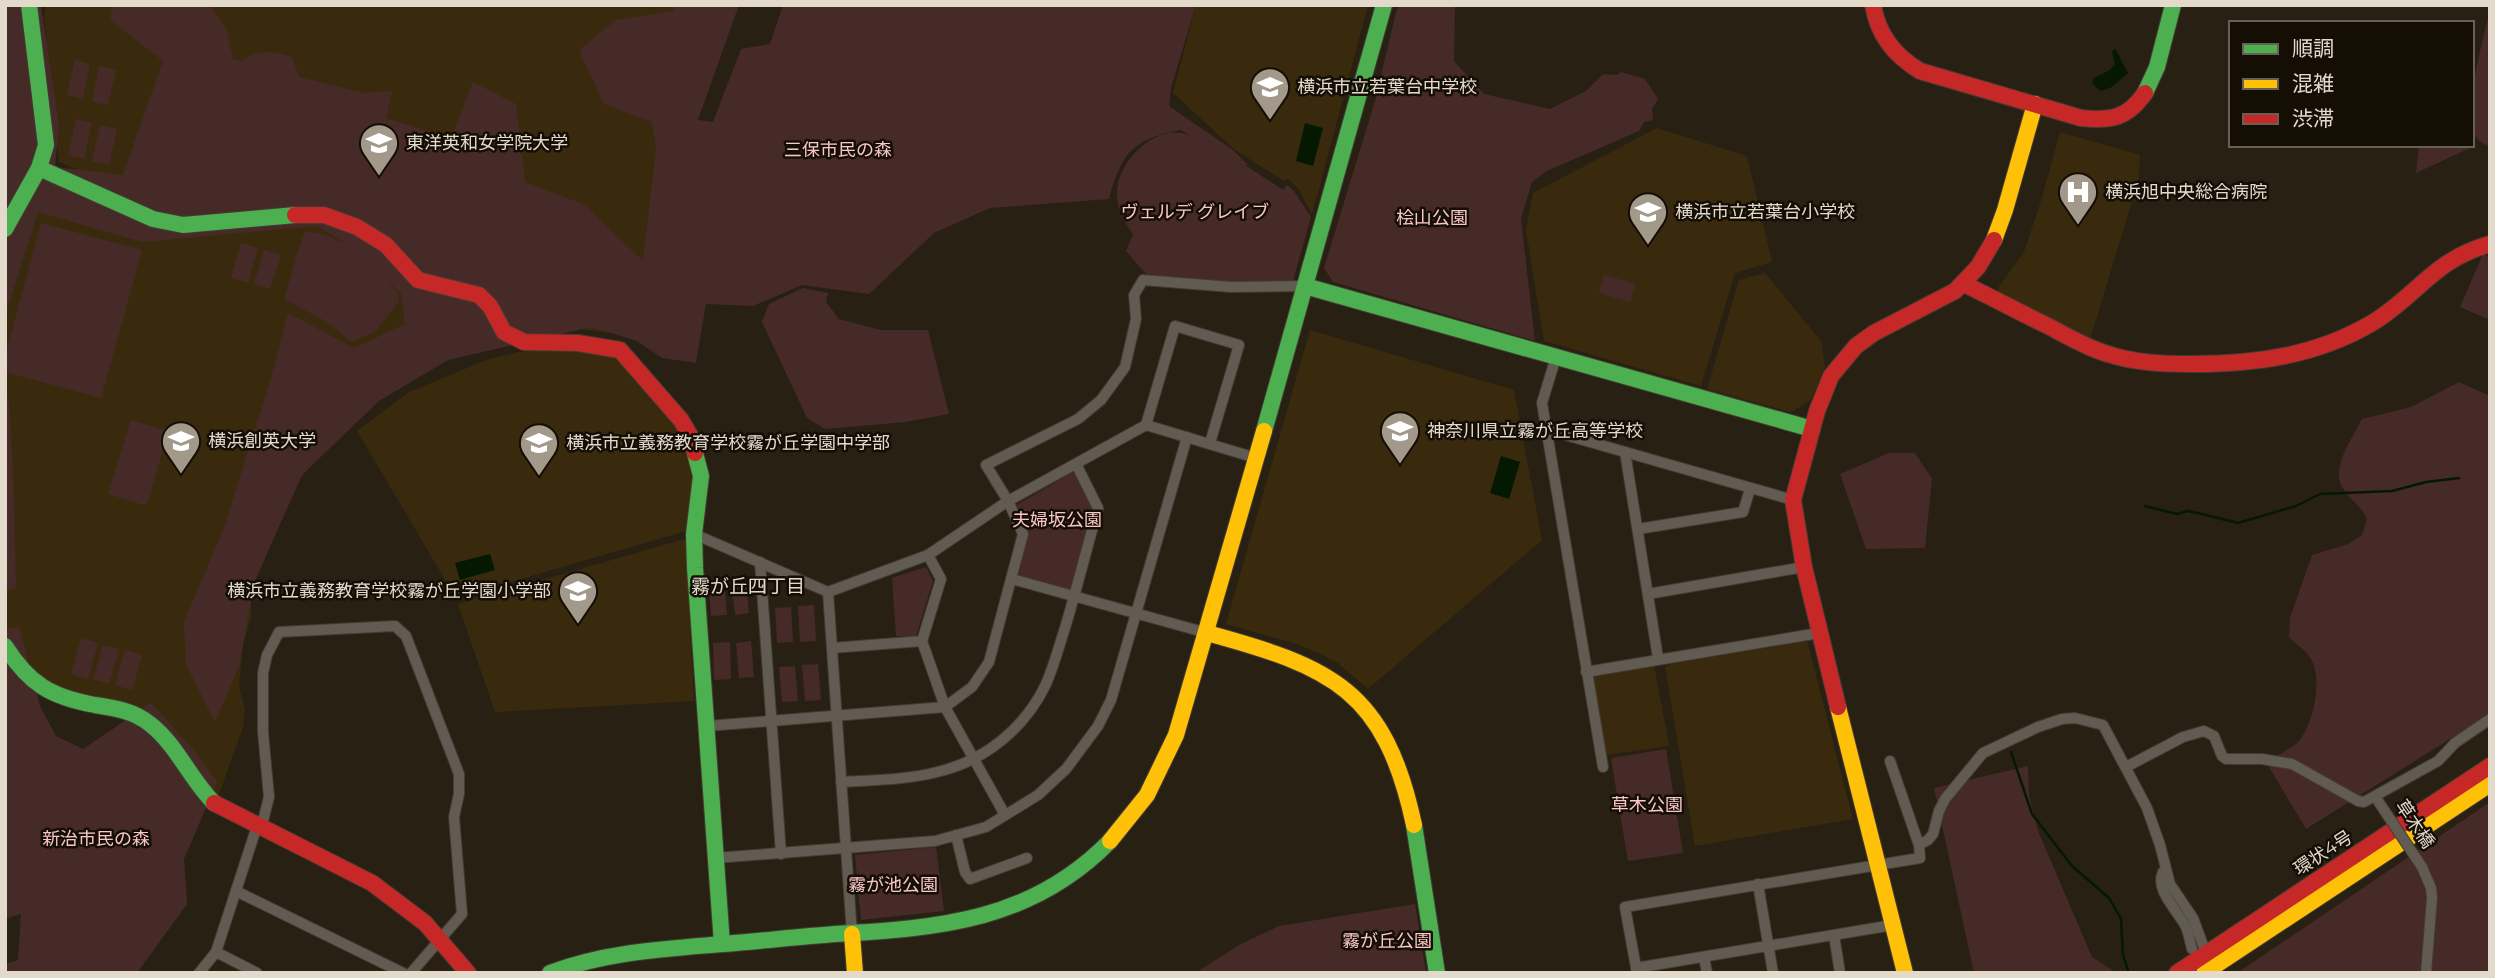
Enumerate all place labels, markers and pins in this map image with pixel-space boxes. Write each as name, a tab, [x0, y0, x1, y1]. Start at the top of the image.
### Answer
school or university icon: 横浜市立若葉台中学校	[1249, 66, 1291, 121]
place label: 横浜市立若葉台中学校	[1297, 76, 1477, 98]
school or university icon: 東洋英和女学院大学	[358, 122, 400, 177]
place label: 東洋英和女学院大学	[406, 132, 568, 154]
hospital icon: 横浜旭中央総合病院	[2057, 171, 2099, 226]
place label: 横浜旭中央総合病院	[2105, 181, 2267, 203]
school or university icon: 横浜市立若葉台小学校	[1627, 191, 1669, 246]
place label: 横浜市立若葉台小学校	[1675, 201, 1855, 223]
school or university icon: 神奈川県立霧が丘高等学校	[1379, 410, 1421, 465]
school or university icon: 横浜創英大学	[160, 420, 202, 475]
place label: 神奈川県立霧が丘高等学校	[1427, 420, 1643, 442]
school or university icon: 横浜市立義務教育学校霧が丘学園中学部	[518, 422, 560, 477]
place label: 横浜創英大学	[208, 430, 316, 452]
place label: 横浜市立義務教育学校霧が丘学園中学部	[566, 432, 890, 454]
school or university icon: 横浜市立義務教育学校霧が丘学園小学部	[557, 570, 599, 625]
place label: 横浜市立義務教育学校霧が丘学園小学部	[227, 580, 551, 602]

